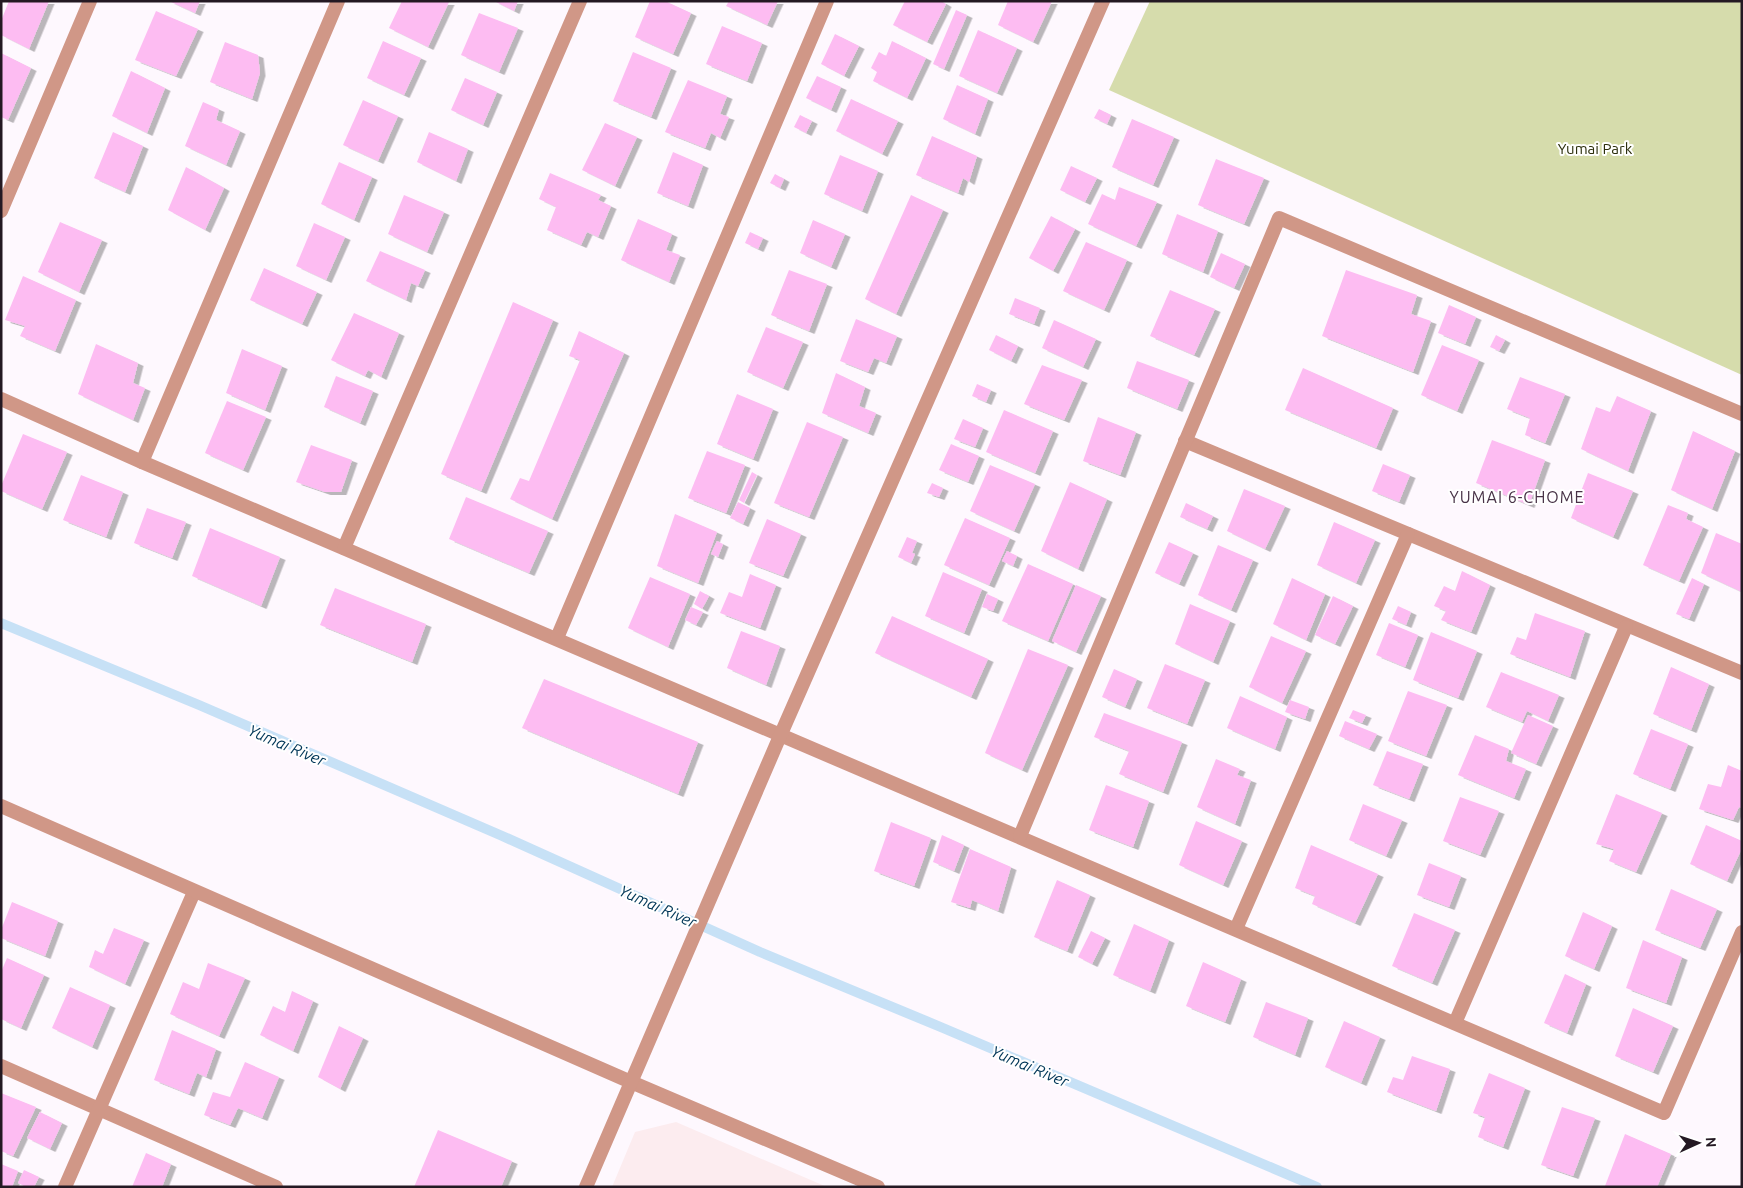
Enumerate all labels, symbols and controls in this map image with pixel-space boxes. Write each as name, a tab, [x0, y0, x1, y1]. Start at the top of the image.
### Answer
park label: Yumai Park	[1558, 140, 1633, 157]
district label: YUMAI 6-CHOME	[1449, 488, 1585, 506]
water label: Yumai River	[245, 721, 329, 770]
water label: Yumai River	[617, 881, 700, 931]
water label: Yumai River	[988, 1042, 1072, 1091]
north arrow	[1673, 1118, 1723, 1168]
text: N	[1703, 1137, 1719, 1148]

